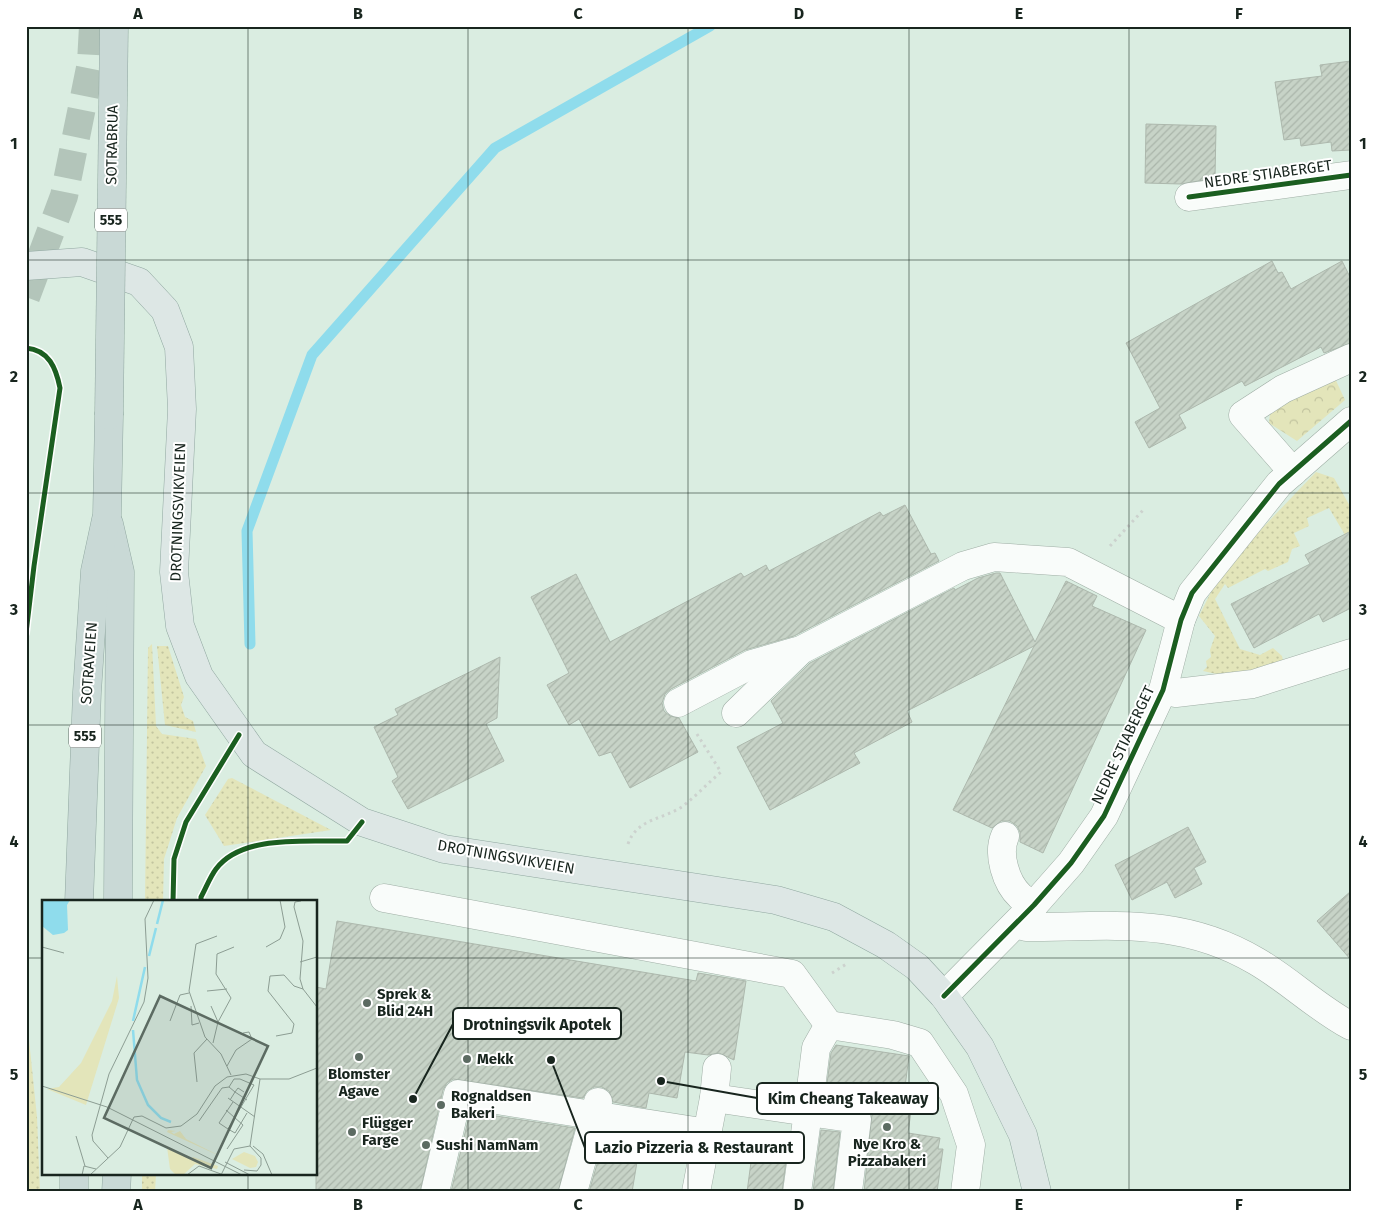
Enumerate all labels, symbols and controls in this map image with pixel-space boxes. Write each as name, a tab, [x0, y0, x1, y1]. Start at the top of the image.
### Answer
text: A	[132, 4, 143, 23]
text: B	[353, 4, 363, 23]
text: C	[573, 4, 583, 23]
text: D	[794, 4, 804, 23]
text: E	[1015, 4, 1023, 23]
text: F	[1235, 4, 1243, 23]
street label: SOTRABRUA	[102, 104, 122, 185]
text: 1	[10, 134, 18, 153]
text: 1	[1359, 134, 1367, 153]
street label: NEDRE STIABERGET	[1203, 156, 1333, 192]
road number: 555	[95, 208, 127, 232]
text: 2	[10, 367, 18, 386]
text: 2	[1359, 367, 1367, 386]
street label: DROTNINGSVIKVEIEN	[167, 442, 189, 582]
text: 3	[9, 600, 18, 619]
text: 3	[1358, 600, 1367, 619]
street label: SOTRAVEIEN	[77, 621, 101, 705]
street label: NEDRE STIABERGET	[1088, 683, 1159, 807]
road number: 555	[69, 724, 101, 748]
text: 4	[9, 832, 19, 851]
text: 4	[1358, 832, 1368, 851]
street label: DROTNINGSVIKVEIEN	[436, 836, 576, 878]
inset map	[42, 900, 318, 1176]
place label: Sprek & Blid 24H	[377, 985, 433, 1020]
marker: Sprek & Blid 24H	[361, 997, 373, 1009]
callout: Drotningsvik Apotek	[453, 1008, 621, 1039]
text: Drotningsvik Apotek	[463, 1015, 611, 1034]
place label: Mekk	[477, 1050, 514, 1068]
marker: Blomster Agave	[353, 1051, 365, 1063]
marker: Mekk	[461, 1053, 473, 1065]
text: 5	[10, 1065, 19, 1084]
place label: Blomster Agave	[328, 1065, 391, 1100]
text: 5	[1359, 1065, 1368, 1084]
callout: Kim Cheang Takeaway	[757, 1083, 938, 1114]
place label: Rognaldsen Bakeri	[451, 1087, 531, 1122]
text: Kim Cheang Takeaway	[768, 1089, 929, 1108]
marker: Rognaldsen Bakeri	[435, 1099, 447, 1111]
place label: Flügger Farge	[362, 1114, 414, 1149]
marker: Nye Kro & Pizzabakeri	[881, 1121, 893, 1133]
marker: Flügger Farge	[346, 1126, 358, 1138]
callout: Lazio Pizzeria & Restaurant	[585, 1132, 804, 1163]
place label: Nye Kro & Pizzabakeri	[848, 1135, 926, 1170]
place label: Sushi NamNam	[436, 1136, 539, 1154]
text: Lazio Pizzeria & Restaurant	[595, 1138, 794, 1157]
marker: Sushi NamNam	[420, 1139, 432, 1151]
text: A	[132, 1195, 143, 1214]
text: B	[353, 1195, 363, 1214]
text: C	[573, 1195, 583, 1214]
text: D	[794, 1195, 804, 1214]
text: E	[1015, 1195, 1023, 1214]
text: F	[1235, 1195, 1243, 1214]

